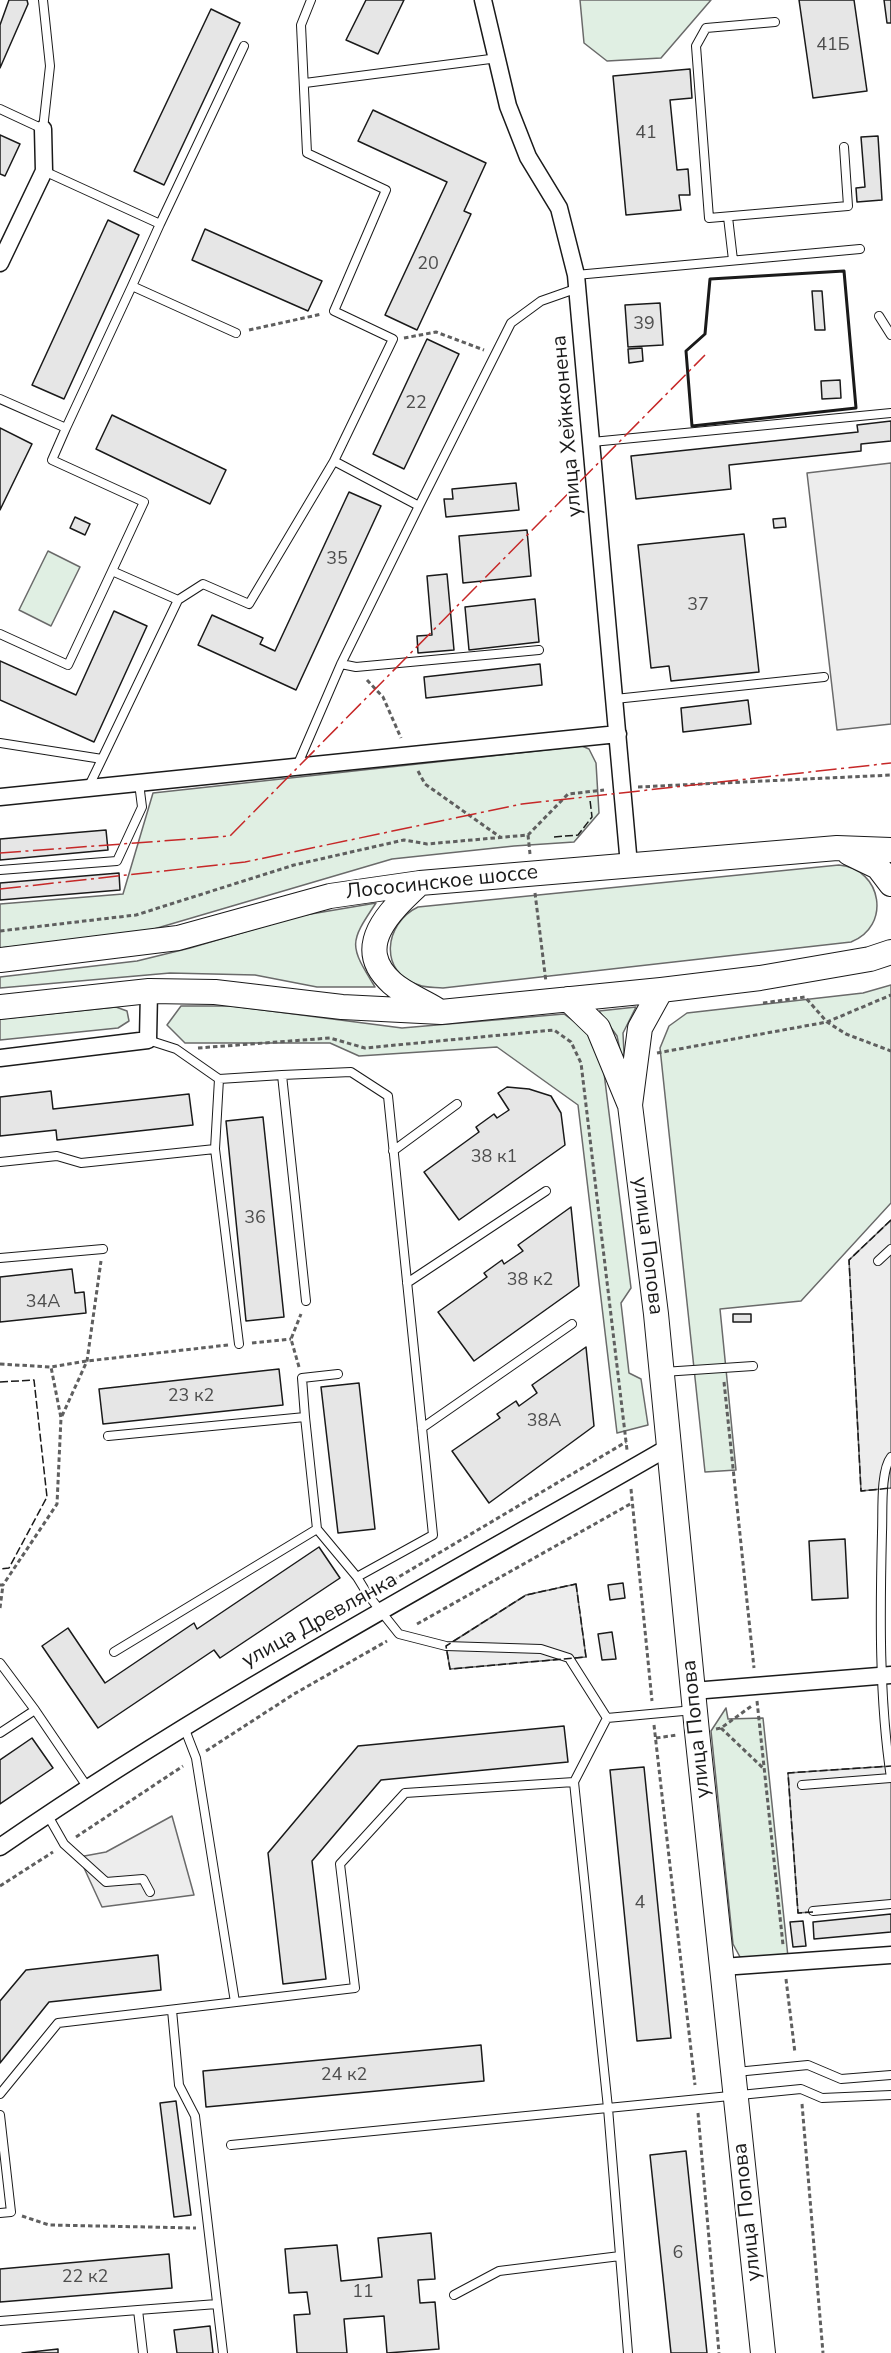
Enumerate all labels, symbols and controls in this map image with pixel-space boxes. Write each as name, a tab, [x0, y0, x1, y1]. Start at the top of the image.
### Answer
house number: 41Б	[816, 35, 850, 57]
house number: 41	[635, 123, 657, 145]
house number: 20	[417, 254, 439, 276]
house number: 39	[633, 314, 655, 336]
street label: улица Хейкконена	[547, 334, 589, 518]
house number: 22	[405, 393, 427, 415]
house number: 35	[326, 549, 348, 571]
house number: 37	[687, 595, 709, 617]
street label: Лососинское шоссе	[345, 860, 539, 906]
house number: 38 к1	[471, 1147, 517, 1169]
street label: улица Попова	[626, 1176, 668, 1316]
house number: 36	[244, 1208, 266, 1230]
house number: 38 к2	[507, 1270, 553, 1292]
house number: 34А	[26, 1292, 60, 1314]
house number: 23 к2	[168, 1386, 214, 1408]
house number: 38А	[527, 1411, 561, 1433]
street label: улица Древлянка	[238, 1568, 402, 1674]
street label: улица Попова	[677, 1659, 717, 1799]
house number: 4	[635, 1893, 645, 1915]
house number: 24 к2	[321, 2065, 367, 2087]
street label: улица Попова	[728, 2142, 768, 2282]
house number: 6	[673, 2243, 683, 2265]
house number: 22 к2	[62, 2267, 108, 2289]
house number: 11	[352, 2282, 374, 2304]

